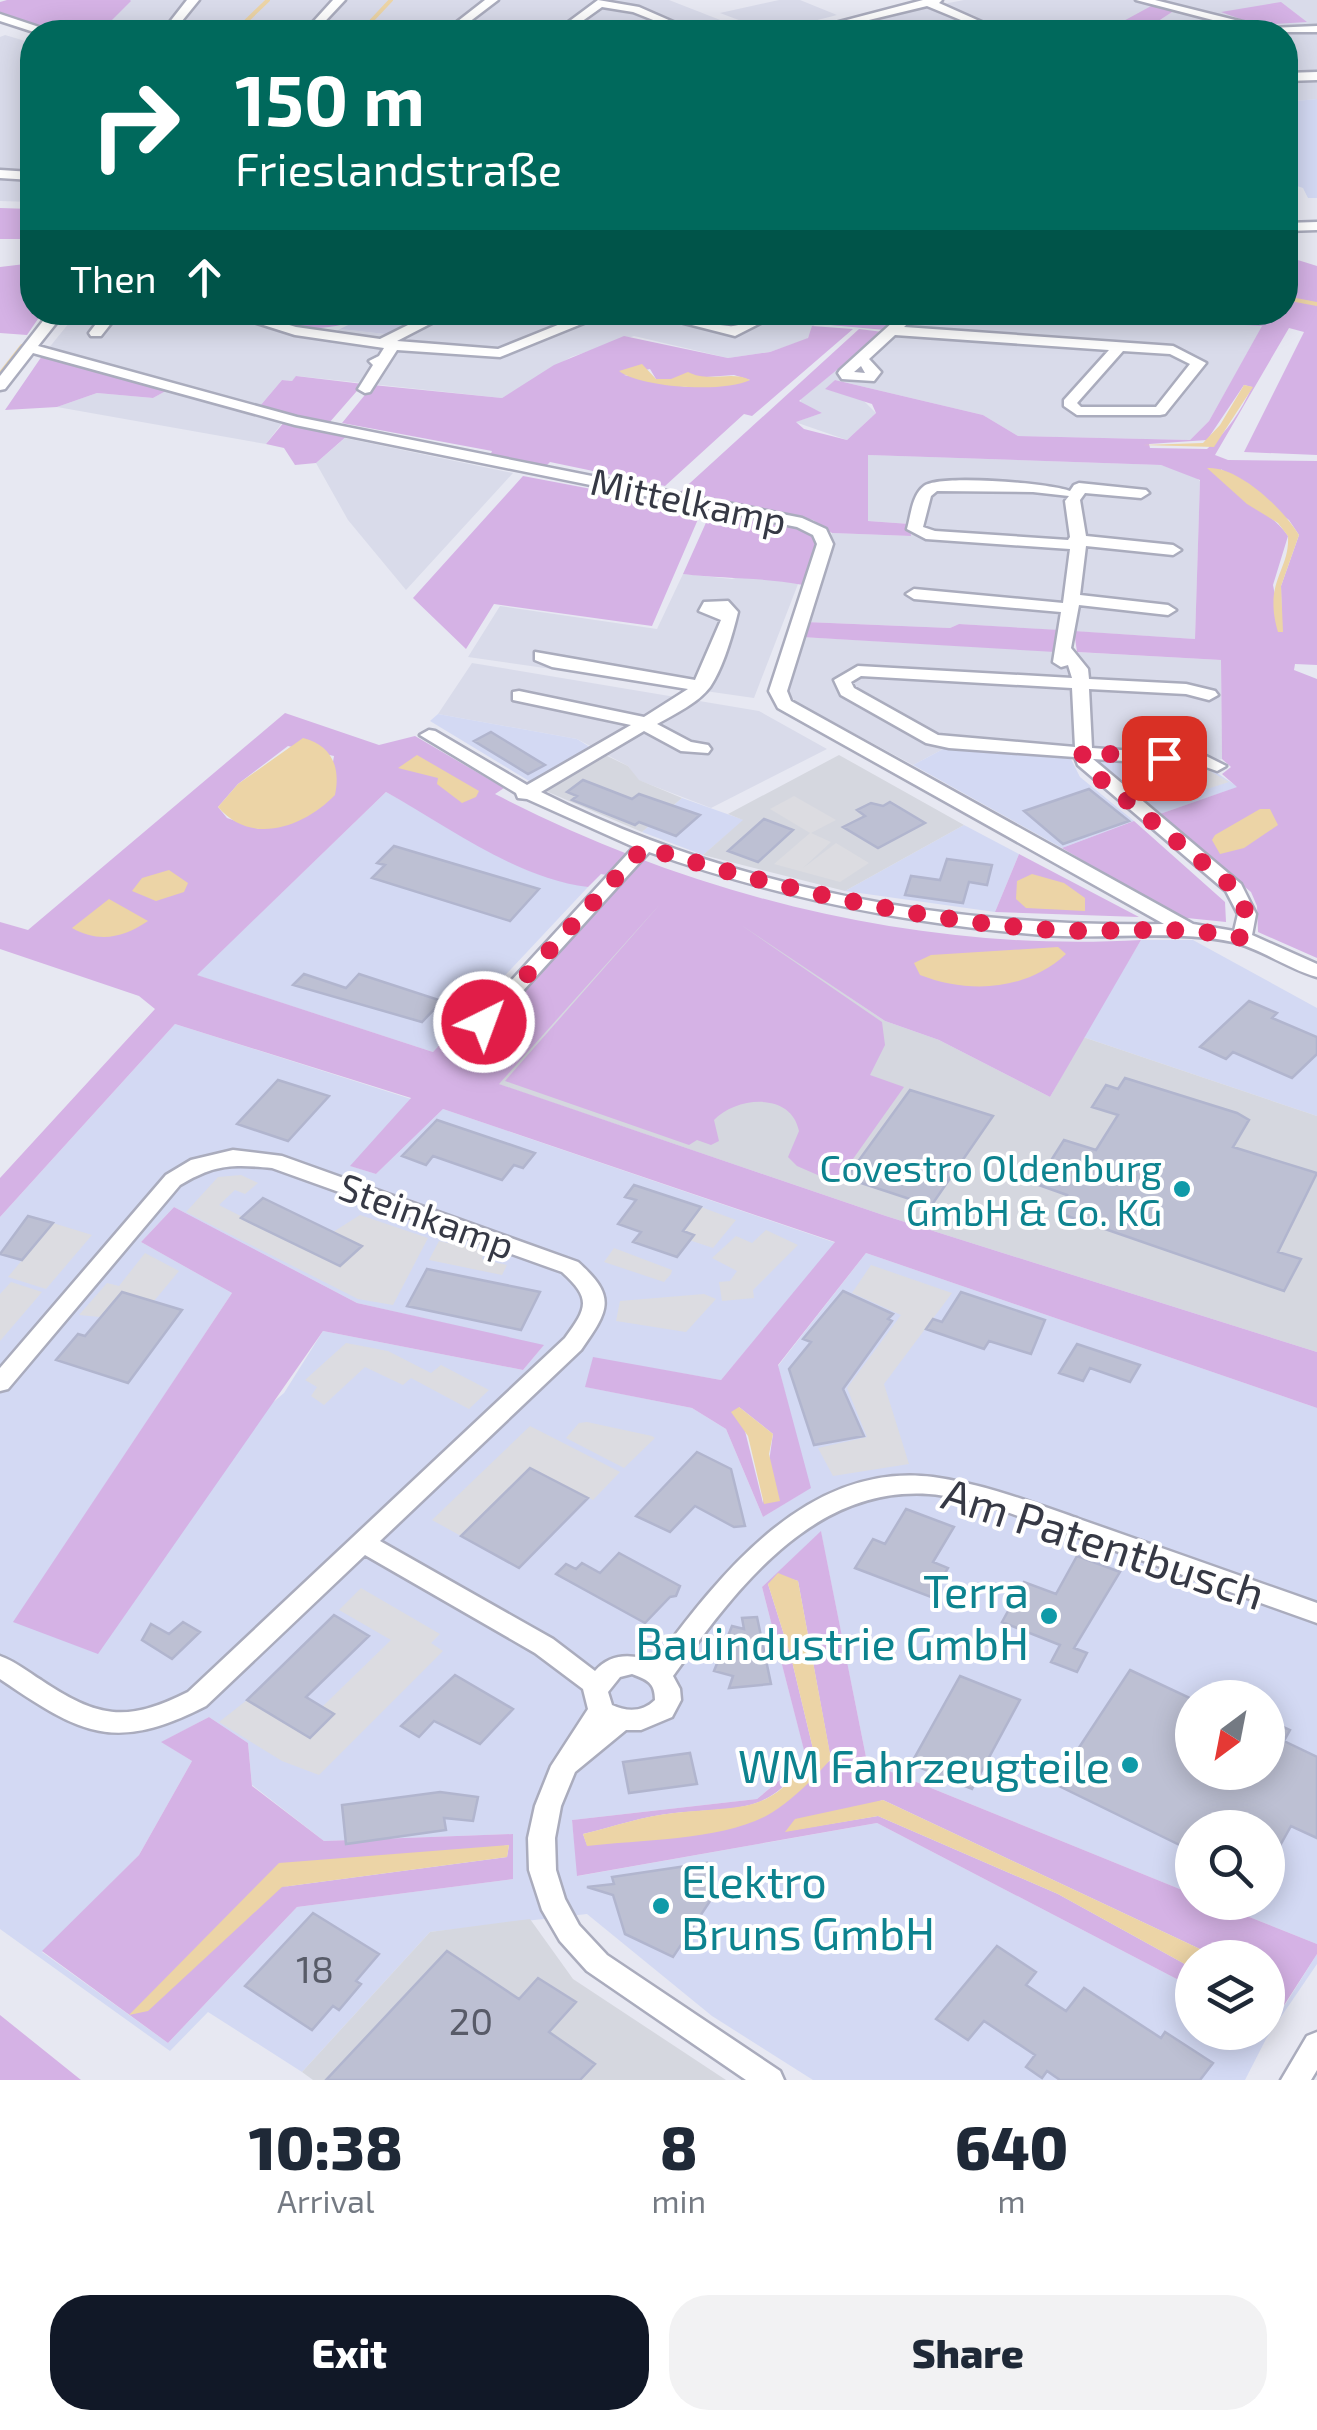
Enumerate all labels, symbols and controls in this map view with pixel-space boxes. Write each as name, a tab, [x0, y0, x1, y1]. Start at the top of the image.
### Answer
text: 150 m	[235, 56, 425, 140]
icon: right	[70, 60, 200, 190]
text: Frieslandstraße	[235, 141, 562, 195]
icon: ahead	[177, 250, 232, 305]
text: Then	[70, 255, 157, 301]
street label: Mittelkamp	[587, 457, 791, 543]
pin	[1122, 716, 1207, 801]
icon: arrive	[1137, 731, 1192, 786]
position arrow	[432, 970, 536, 1074]
place label: Covestro Oldenburg GmbH & Co. KG	[820, 1144, 1162, 1234]
street label: Steinkamp	[333, 1162, 521, 1268]
marker: Covestro Oldenburg GmbH & Co. KG	[1171, 1178, 1193, 1200]
street label: Am Patentbusch	[936, 1464, 1272, 1620]
place label: Terra Bauindustrie GmbH	[635, 1563, 1029, 1669]
marker: Terra Bauindustrie GmbH	[1038, 1605, 1060, 1627]
north arrow	[1175, 1680, 1285, 1790]
map controls	[1175, 1680, 1285, 2050]
place label: WM Fahrzeugteile	[738, 1738, 1110, 1792]
marker: WM Fahrzeugteile	[1119, 1754, 1141, 1776]
button: search	[1175, 1810, 1285, 1920]
place label: Elektro Bruns GmbH	[681, 1853, 935, 1959]
marker: Elektro Bruns GmbH	[650, 1895, 672, 1917]
button: layers	[1175, 1940, 1285, 2050]
house number: 18	[296, 1945, 334, 1991]
house number: 20	[449, 1997, 493, 2043]
text: 10:38	[249, 2110, 403, 2182]
text: 8	[660, 2110, 698, 2182]
text: 640	[955, 2110, 1068, 2182]
text: Arrival	[277, 2181, 374, 2219]
text: min	[651, 2181, 706, 2219]
text: m	[997, 2181, 1026, 2219]
button: Exit	[50, 2295, 649, 2410]
button: Share	[669, 2295, 1267, 2410]

